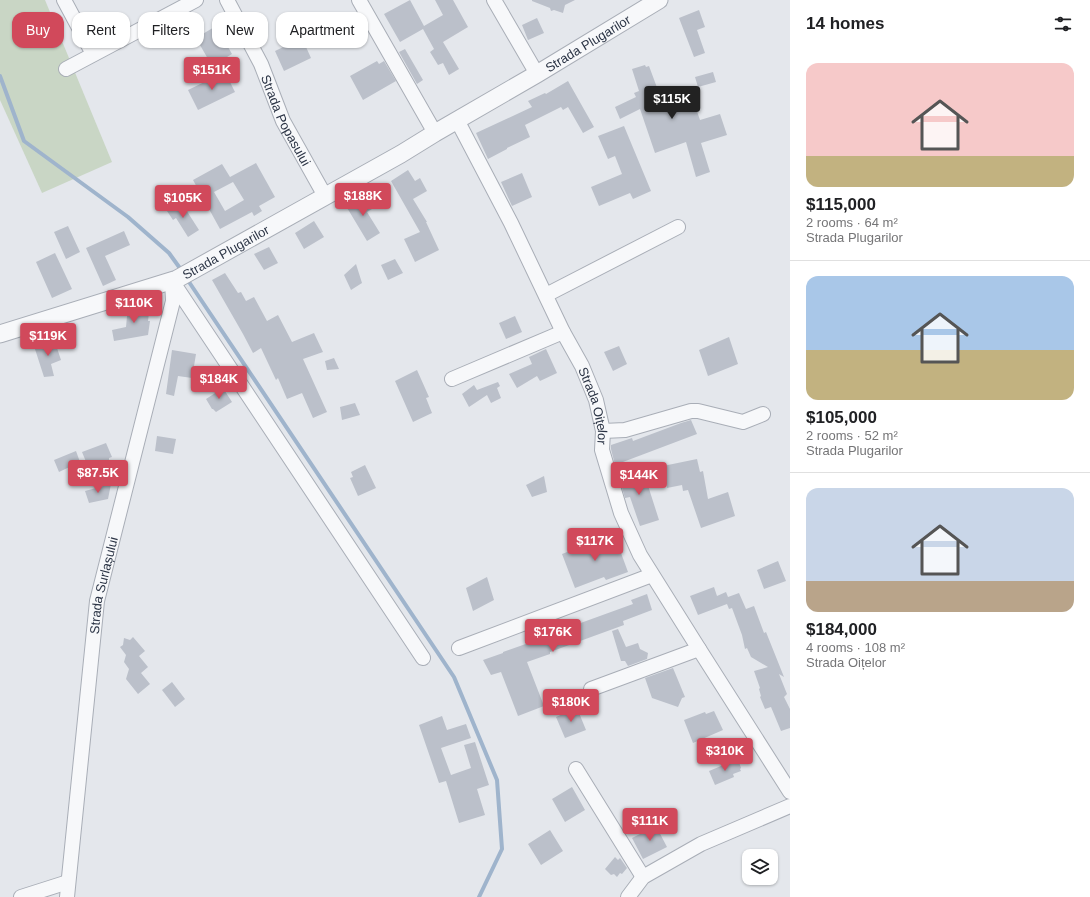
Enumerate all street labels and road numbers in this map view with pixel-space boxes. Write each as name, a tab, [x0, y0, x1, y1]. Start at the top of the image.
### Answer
street label: Strada Plugarilor	[542, 11, 634, 75]
street label: Strada Popasului	[258, 72, 314, 168]
street label: Strada Plugarilor	[180, 221, 272, 282]
street label: Strada Oițelor	[576, 365, 611, 446]
street label: Strada Surlașului	[86, 535, 121, 635]

